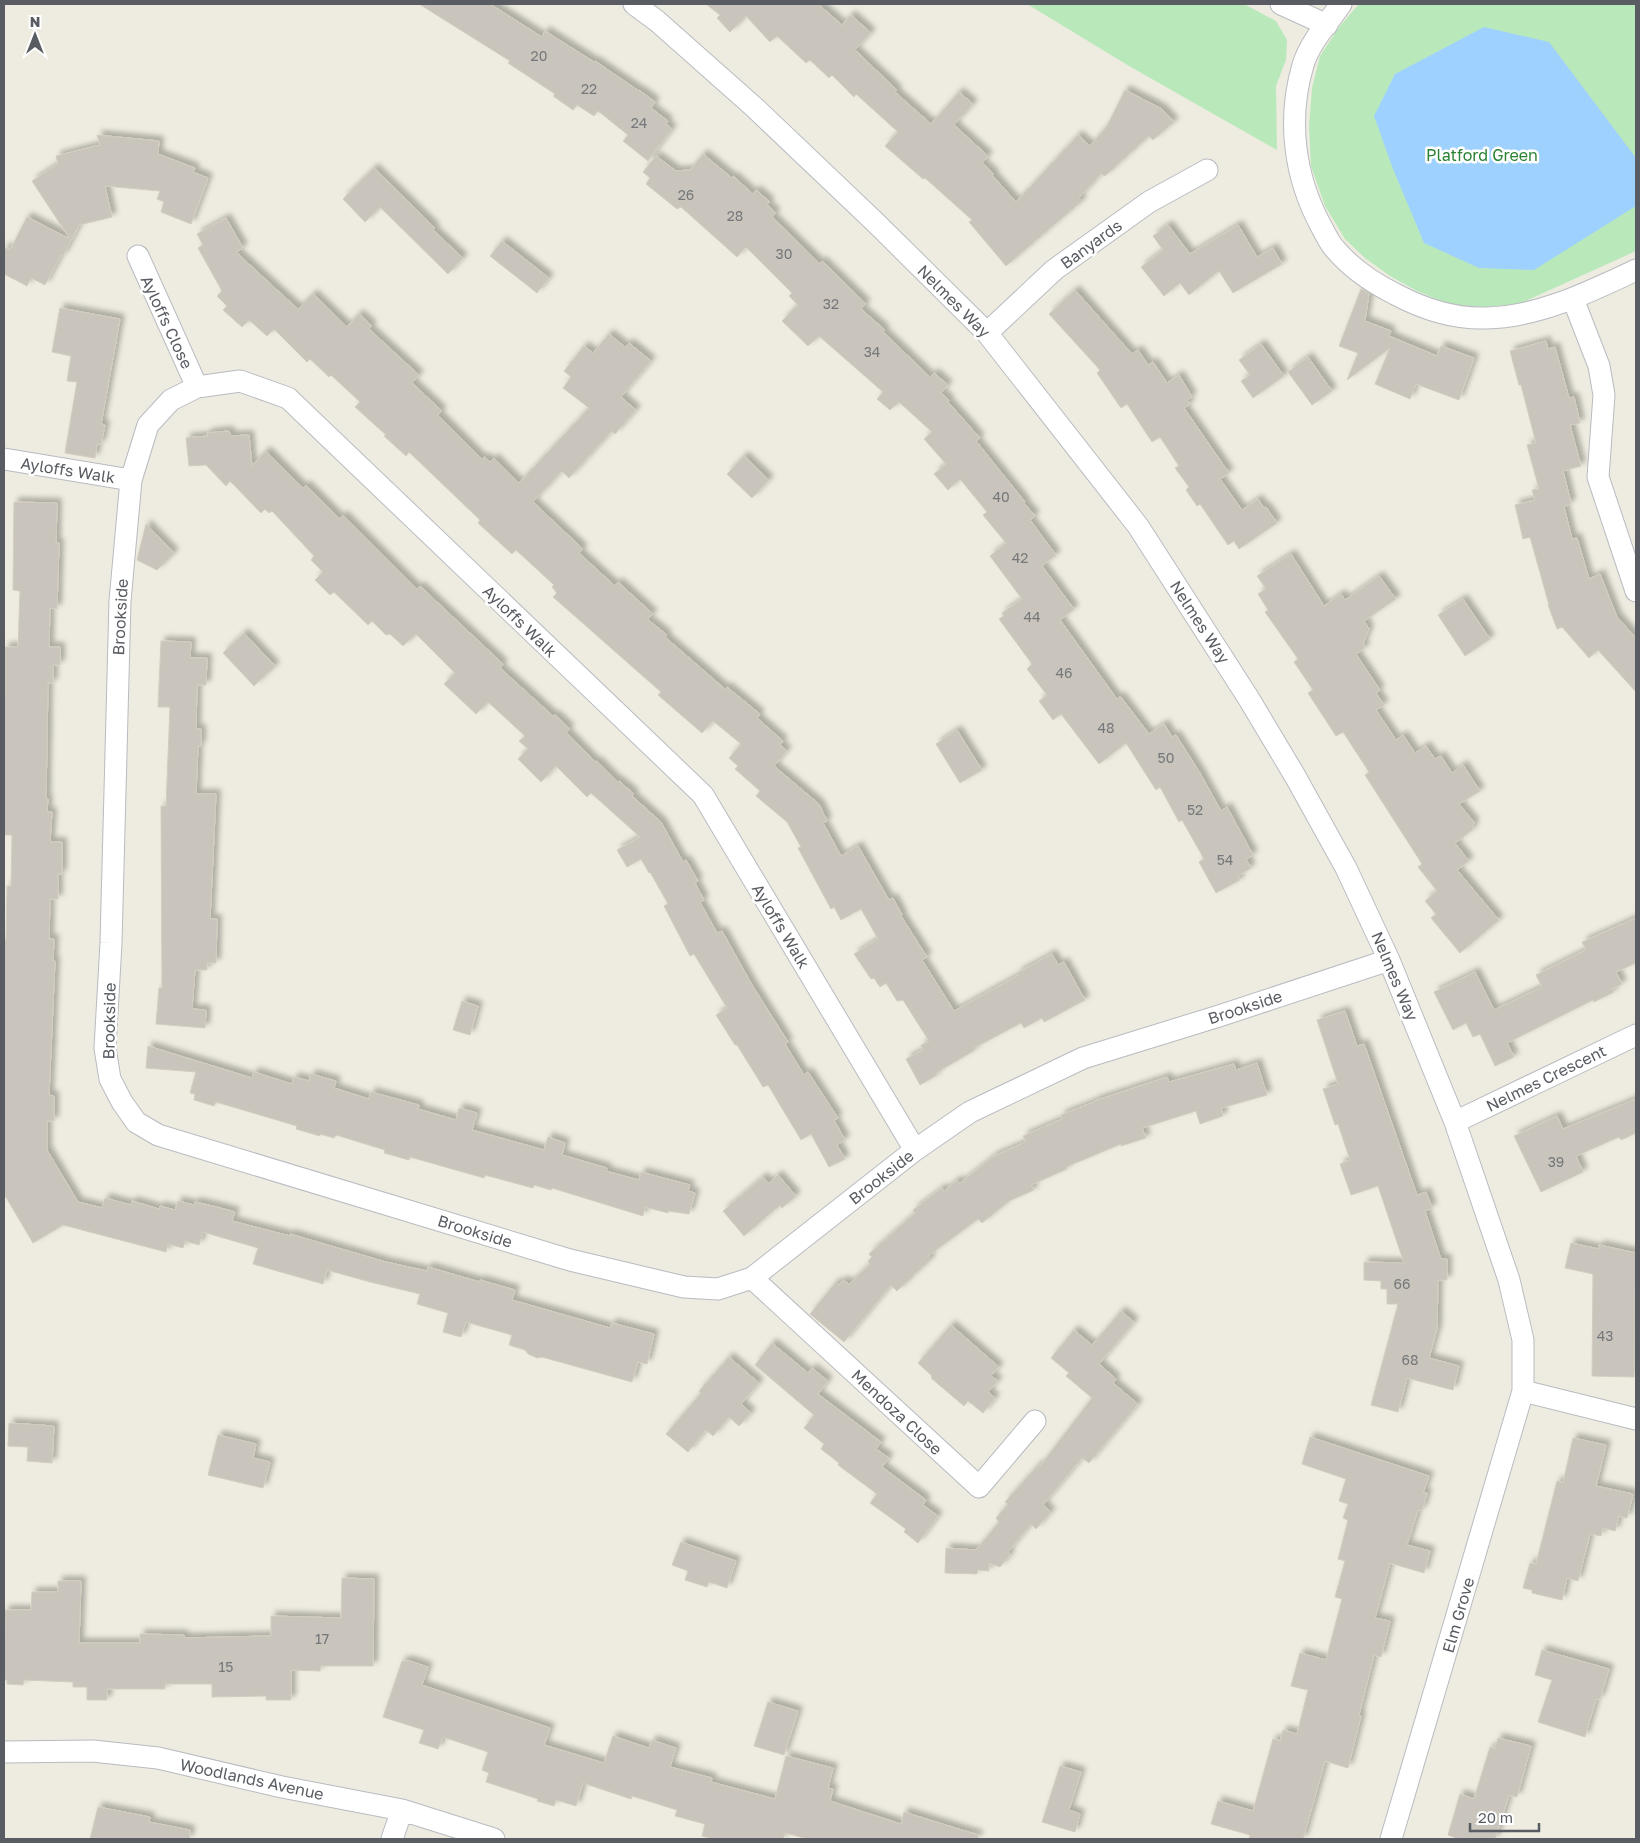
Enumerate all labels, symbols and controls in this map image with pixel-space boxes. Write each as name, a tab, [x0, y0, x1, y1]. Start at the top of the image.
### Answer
north arrow	[10, 10, 60, 60]
text: N	[30, 13, 40, 30]
house number: 20	[531, 47, 547, 64]
house number: 22	[581, 80, 597, 97]
house number: 24	[631, 114, 647, 131]
park label: Platford Green	[1426, 145, 1538, 165]
house number: 26	[678, 186, 694, 203]
house number: 28	[727, 207, 743, 224]
street label: Banyards	[1056, 215, 1126, 273]
house number: 30	[776, 245, 792, 262]
street label: Nelmes Way	[913, 260, 995, 342]
street label: Ayloffs Close	[137, 272, 197, 372]
house number: 32	[823, 295, 839, 312]
house number: 34	[864, 343, 880, 360]
street label: Ayloffs Walk	[19, 453, 117, 487]
house number: 40	[992, 488, 1010, 505]
house number: 42	[1012, 549, 1028, 566]
street label: Nelmes Way	[1166, 577, 1234, 667]
street label: Brookside	[108, 578, 132, 656]
street label: Ayloffs Walk	[479, 581, 561, 661]
house number: 44	[1023, 608, 1041, 625]
house number: 46	[1055, 664, 1073, 681]
house number: 48	[1097, 719, 1115, 736]
house number: 50	[1158, 749, 1174, 766]
house number: 52	[1187, 801, 1203, 818]
house number: 54	[1217, 851, 1233, 868]
street label: Ayloffs Walk	[748, 880, 814, 972]
street label: Nelmes Way	[1367, 928, 1423, 1024]
street label: Brookside	[98, 982, 120, 1060]
street label: Brookside	[1205, 986, 1285, 1028]
street label: Nelmes Crescent	[1483, 1040, 1609, 1116]
street label: Brookside	[845, 1145, 917, 1209]
house number: 39	[1548, 1153, 1564, 1170]
street label: Brookside	[435, 1210, 515, 1252]
house number: 66	[1394, 1275, 1410, 1292]
house number: 43	[1597, 1327, 1613, 1344]
house number: 68	[1401, 1351, 1419, 1368]
street label: Mendoza Close	[847, 1365, 947, 1459]
street label: Elm Grove	[1438, 1575, 1478, 1655]
house number: 17	[315, 1630, 329, 1647]
house number: 15	[219, 1658, 233, 1675]
street label: Woodlands Avenue	[178, 1754, 326, 1804]
scale bar	[1470, 1800, 1539, 1832]
text: 20 m	[1478, 1808, 1513, 1826]

